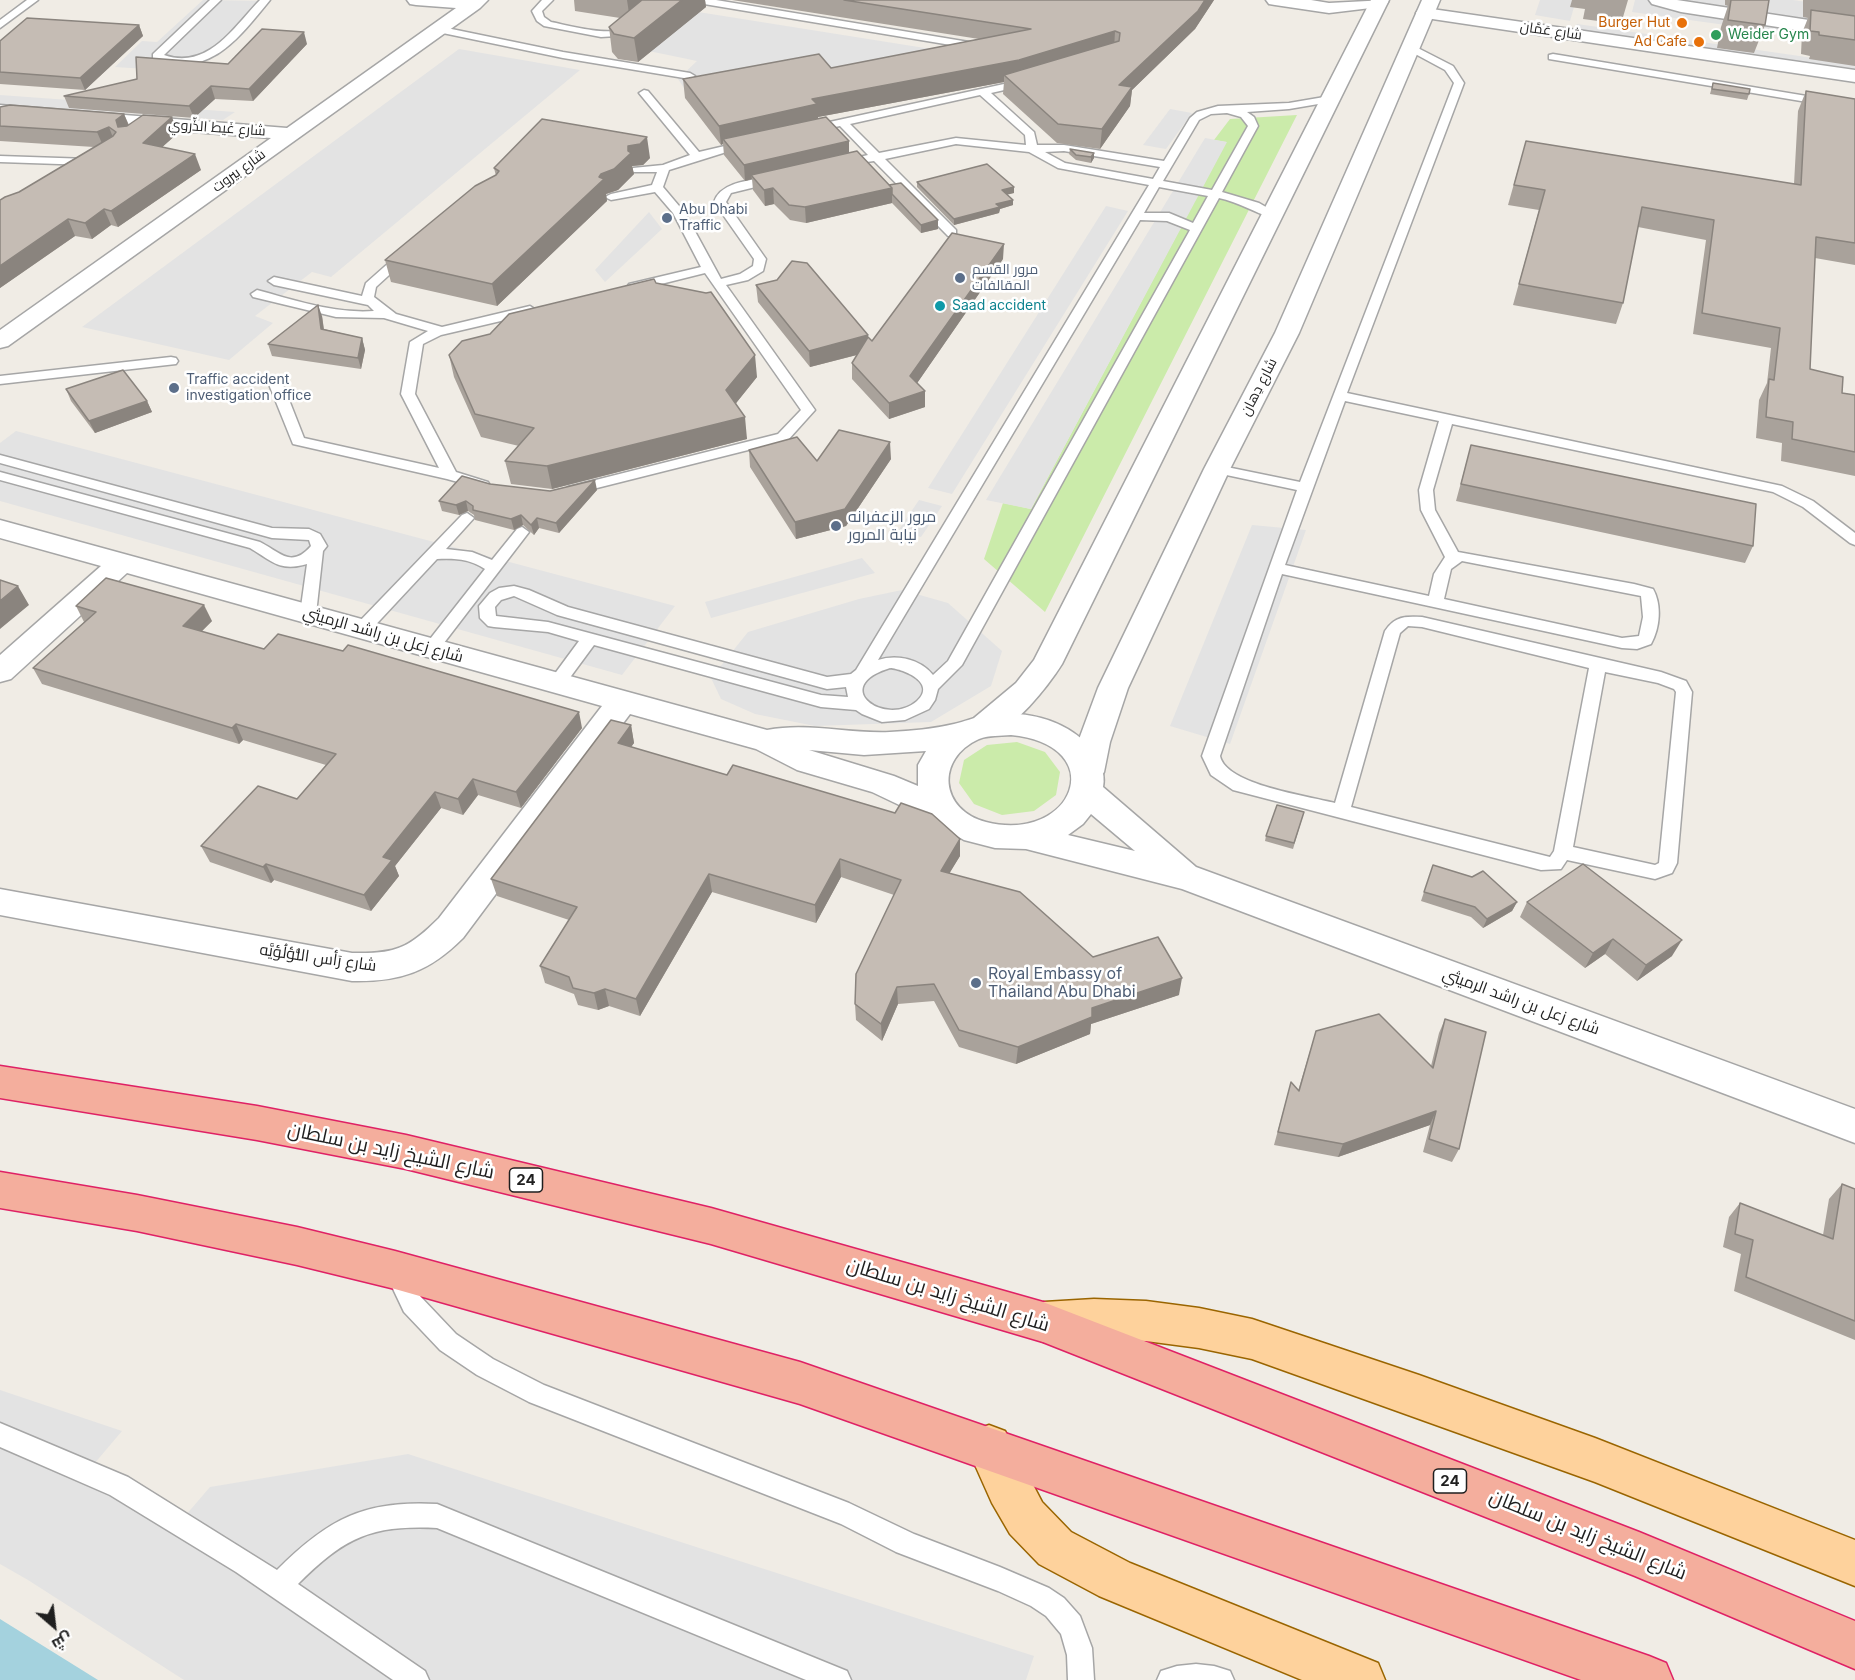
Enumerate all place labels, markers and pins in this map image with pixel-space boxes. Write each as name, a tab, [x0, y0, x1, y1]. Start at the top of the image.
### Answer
place label: Burger Hut	[1598, 15, 1670, 31]
marker: Burger Hut	[1675, 16, 1689, 30]
place label: Weider Gym	[1728, 27, 1809, 43]
marker: Weider Gym	[1709, 28, 1723, 42]
place label: Ad Cafe	[1634, 34, 1687, 50]
marker: Ad Cafe	[1692, 35, 1706, 49]
place label: Abu Dhabi Traffic	[679, 202, 748, 234]
marker: Abu Dhabi Traffic	[660, 211, 674, 225]
place label: مرور القسم المقالفات	[972, 262, 1038, 294]
marker: مرور القسم المقالفات	[953, 271, 967, 285]
place label: Saad accident	[952, 298, 1046, 314]
marker: Saad accident	[933, 299, 947, 313]
place label: Traffic accident investigation office	[186, 372, 311, 404]
marker: Traffic accident investigation office	[167, 381, 181, 395]
place label: مرور الزعفرانه نيابة المرور	[848, 507, 936, 545]
marker: مرور الزعفرانه نيابة المرور	[829, 519, 843, 533]
place label: Royal Embassy of Thailand Abu Dhabi	[988, 964, 1136, 1002]
marker: Royal Embassy of Thailand Abu Dhabi	[969, 976, 983, 990]

